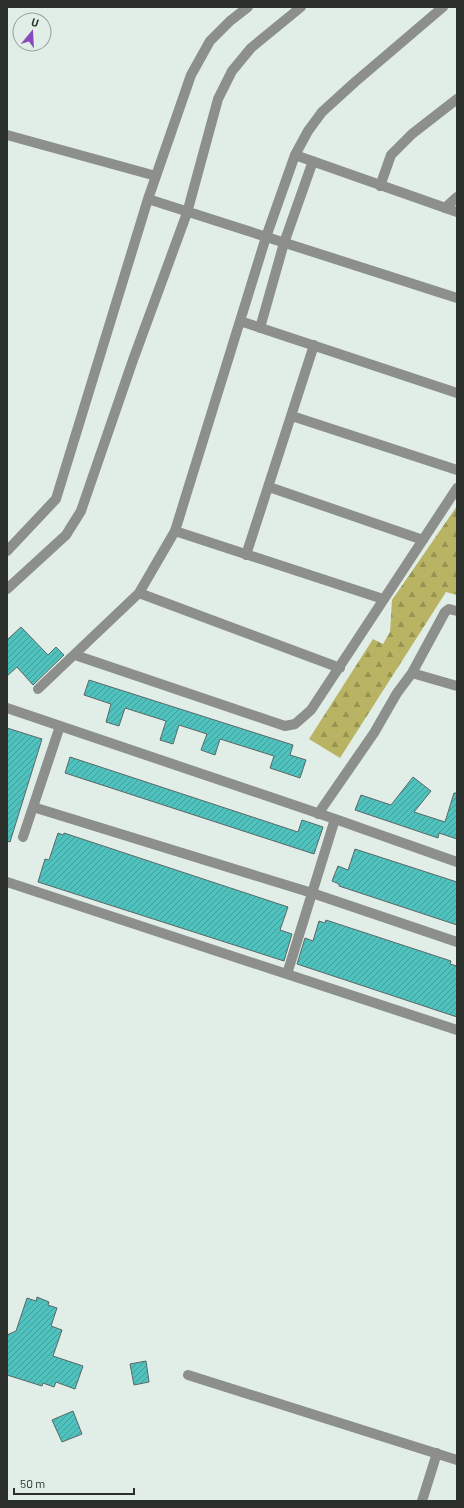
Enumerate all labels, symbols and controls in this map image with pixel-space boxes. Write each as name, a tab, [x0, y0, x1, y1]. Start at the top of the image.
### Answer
north arrow	[12, 12, 52, 52]
text: U	[30, 15, 41, 29]
scale bar	[14, 1470, 134, 1496]
text: 50 m	[20, 1476, 45, 1490]

